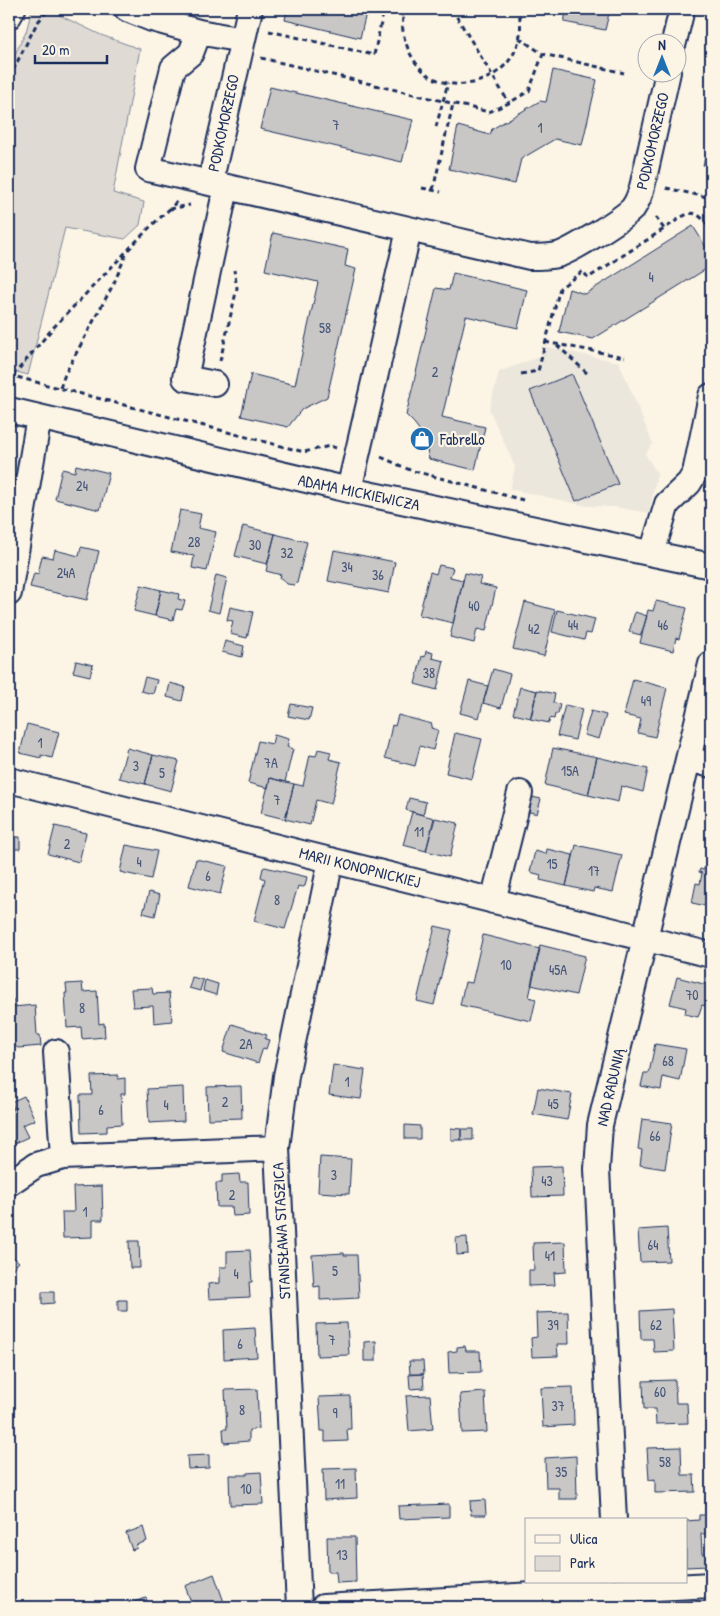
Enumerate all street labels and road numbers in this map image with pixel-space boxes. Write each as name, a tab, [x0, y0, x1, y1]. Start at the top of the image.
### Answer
street label: PODKOMORZEGO	[202, 72, 244, 174]
street label: PODKOMORZEGO	[630, 90, 674, 192]
street label: ADAMA MICKIEWICZA	[296, 468, 422, 516]
street label: MARII KONOPNICKIEJ	[297, 841, 423, 893]
street label: NAD RADUNIĄ	[590, 1045, 630, 1128]
street label: STANISŁAWA STASZICA	[266, 1162, 296, 1300]

